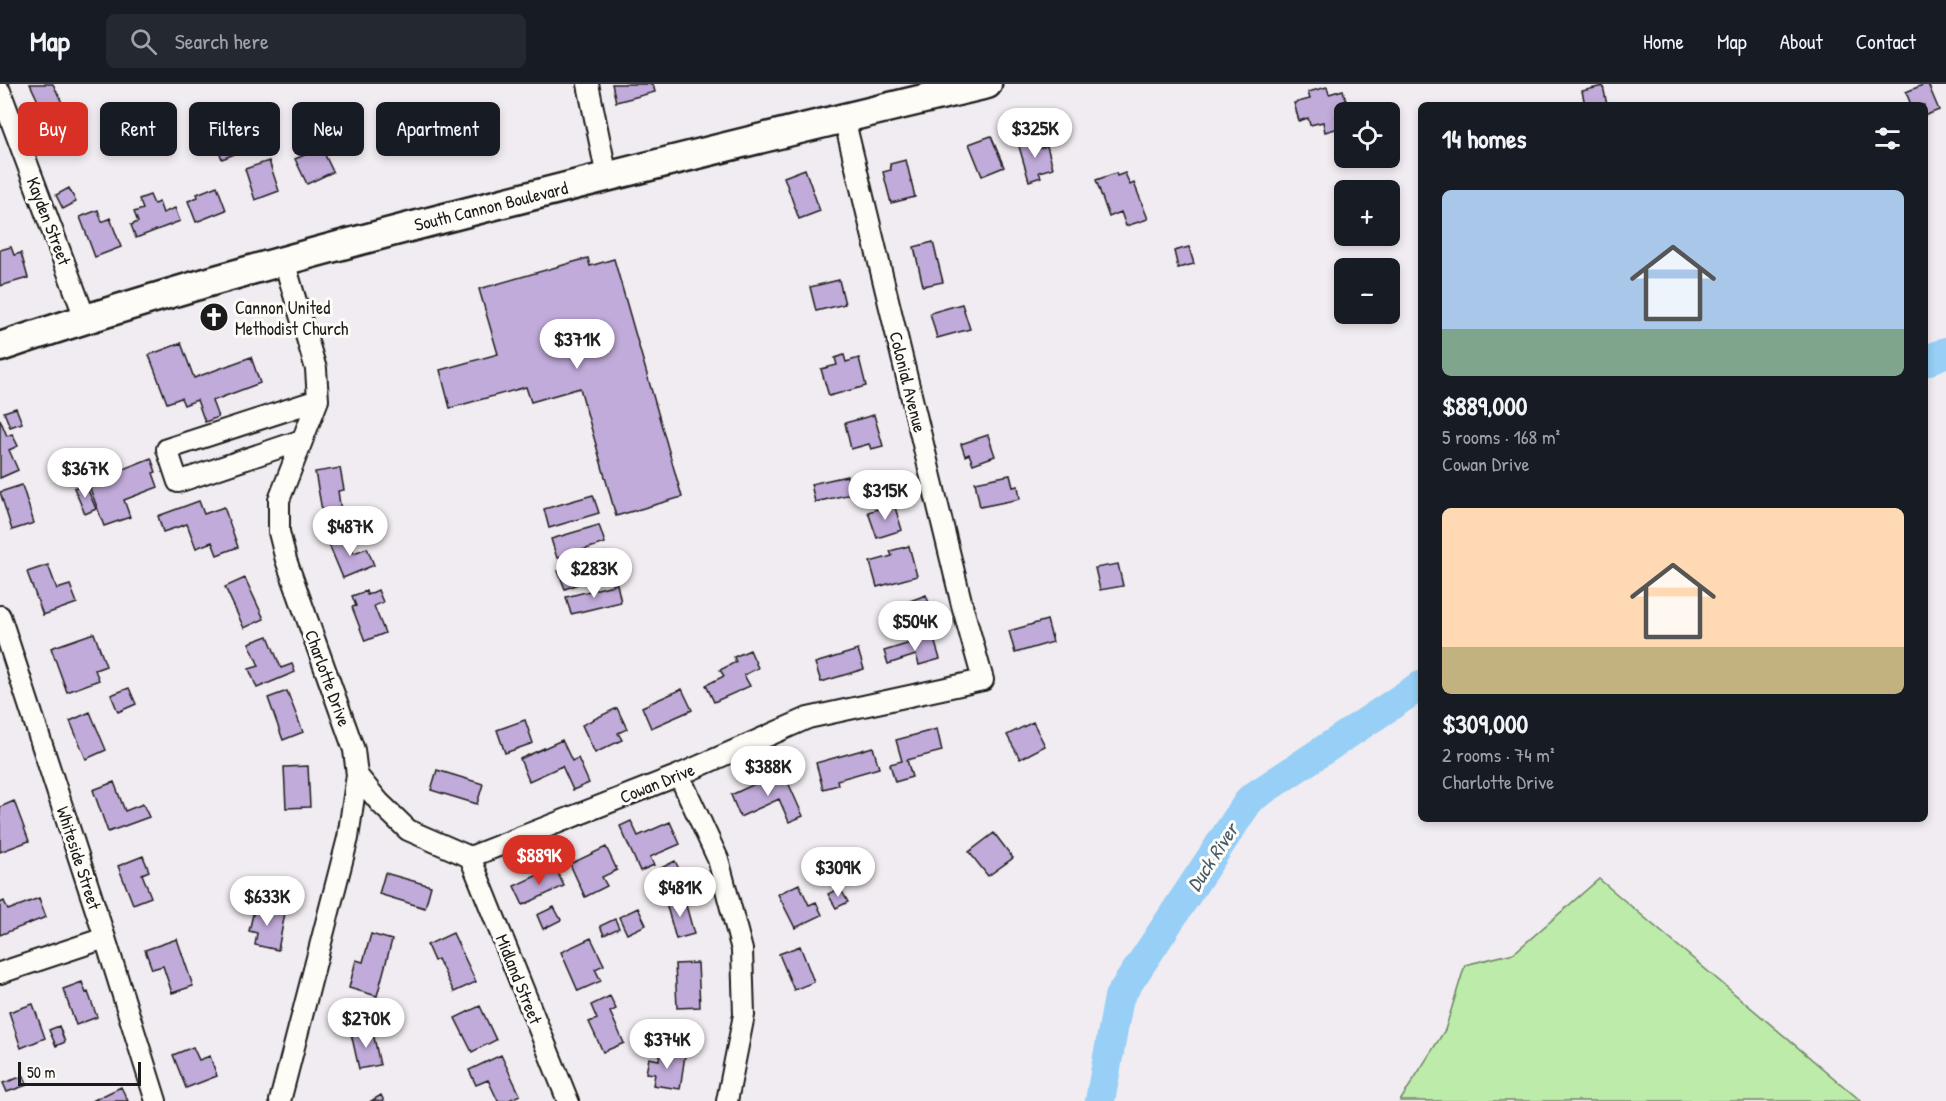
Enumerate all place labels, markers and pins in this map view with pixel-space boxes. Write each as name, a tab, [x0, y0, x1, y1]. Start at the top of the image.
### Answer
pin: $325K	[993, 108, 1077, 159]
place label: Cannon United Methodist Church	[235, 295, 349, 341]
church icon: Cannon United Methodist Church	[198, 301, 230, 333]
pin: $371K	[535, 319, 619, 370]
pin: $367K	[43, 448, 127, 499]
pin: $315K	[843, 470, 927, 521]
pin: $487K	[308, 506, 392, 557]
pin: $283K	[552, 548, 636, 599]
pin: $504K	[873, 601, 957, 652]
pin: $388K	[726, 746, 810, 797]
pin: $889K	[497, 835, 581, 886]
pin: $309K	[796, 847, 880, 898]
pin: $481K	[638, 867, 722, 918]
pin: $633K	[225, 876, 309, 927]
pin: $270K	[324, 998, 408, 1049]
pin: $374K	[625, 1019, 709, 1070]

